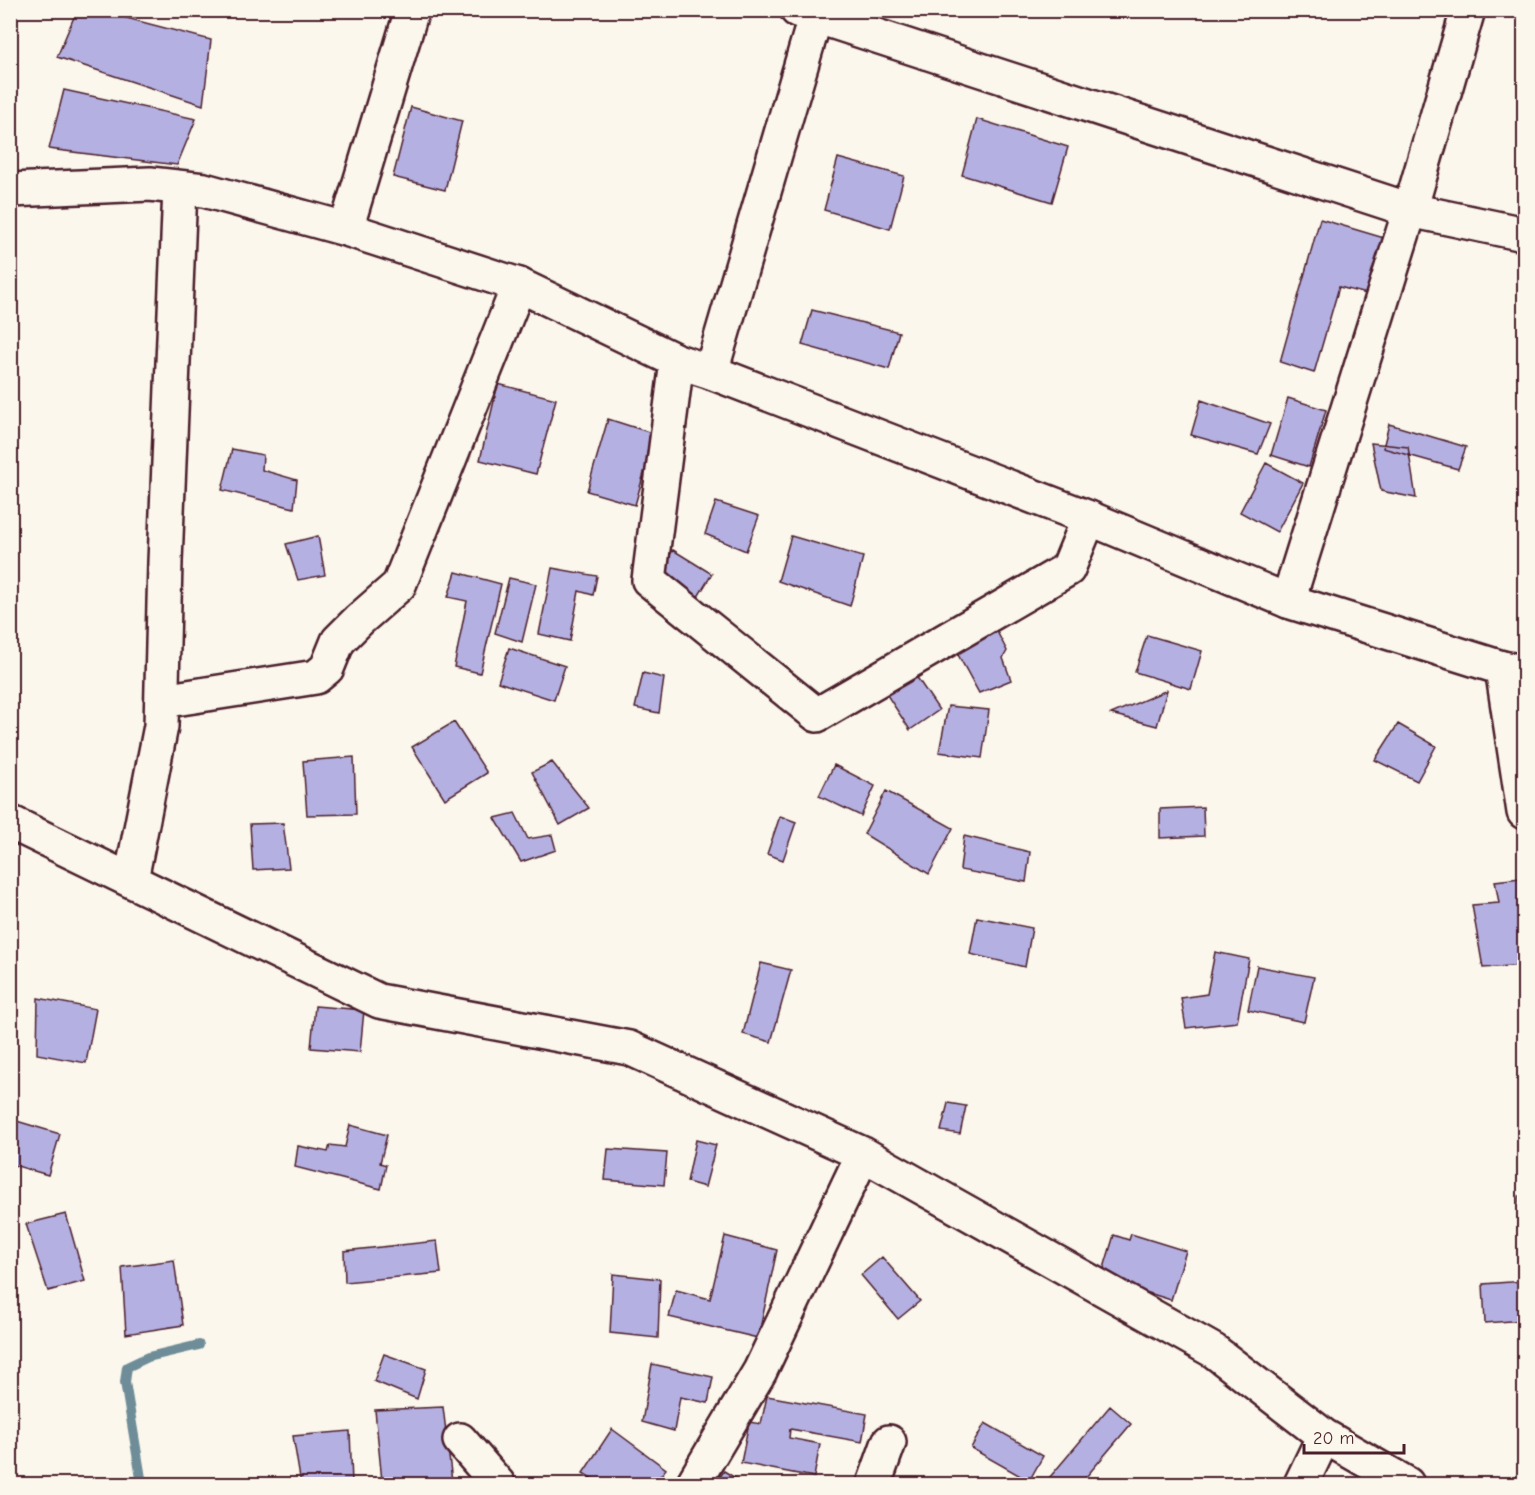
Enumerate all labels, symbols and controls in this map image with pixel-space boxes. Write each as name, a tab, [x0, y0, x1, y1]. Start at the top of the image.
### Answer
scale bar	[1304, 1417, 1404, 1455]
text: 20 m	[1313, 1428, 1354, 1449]

